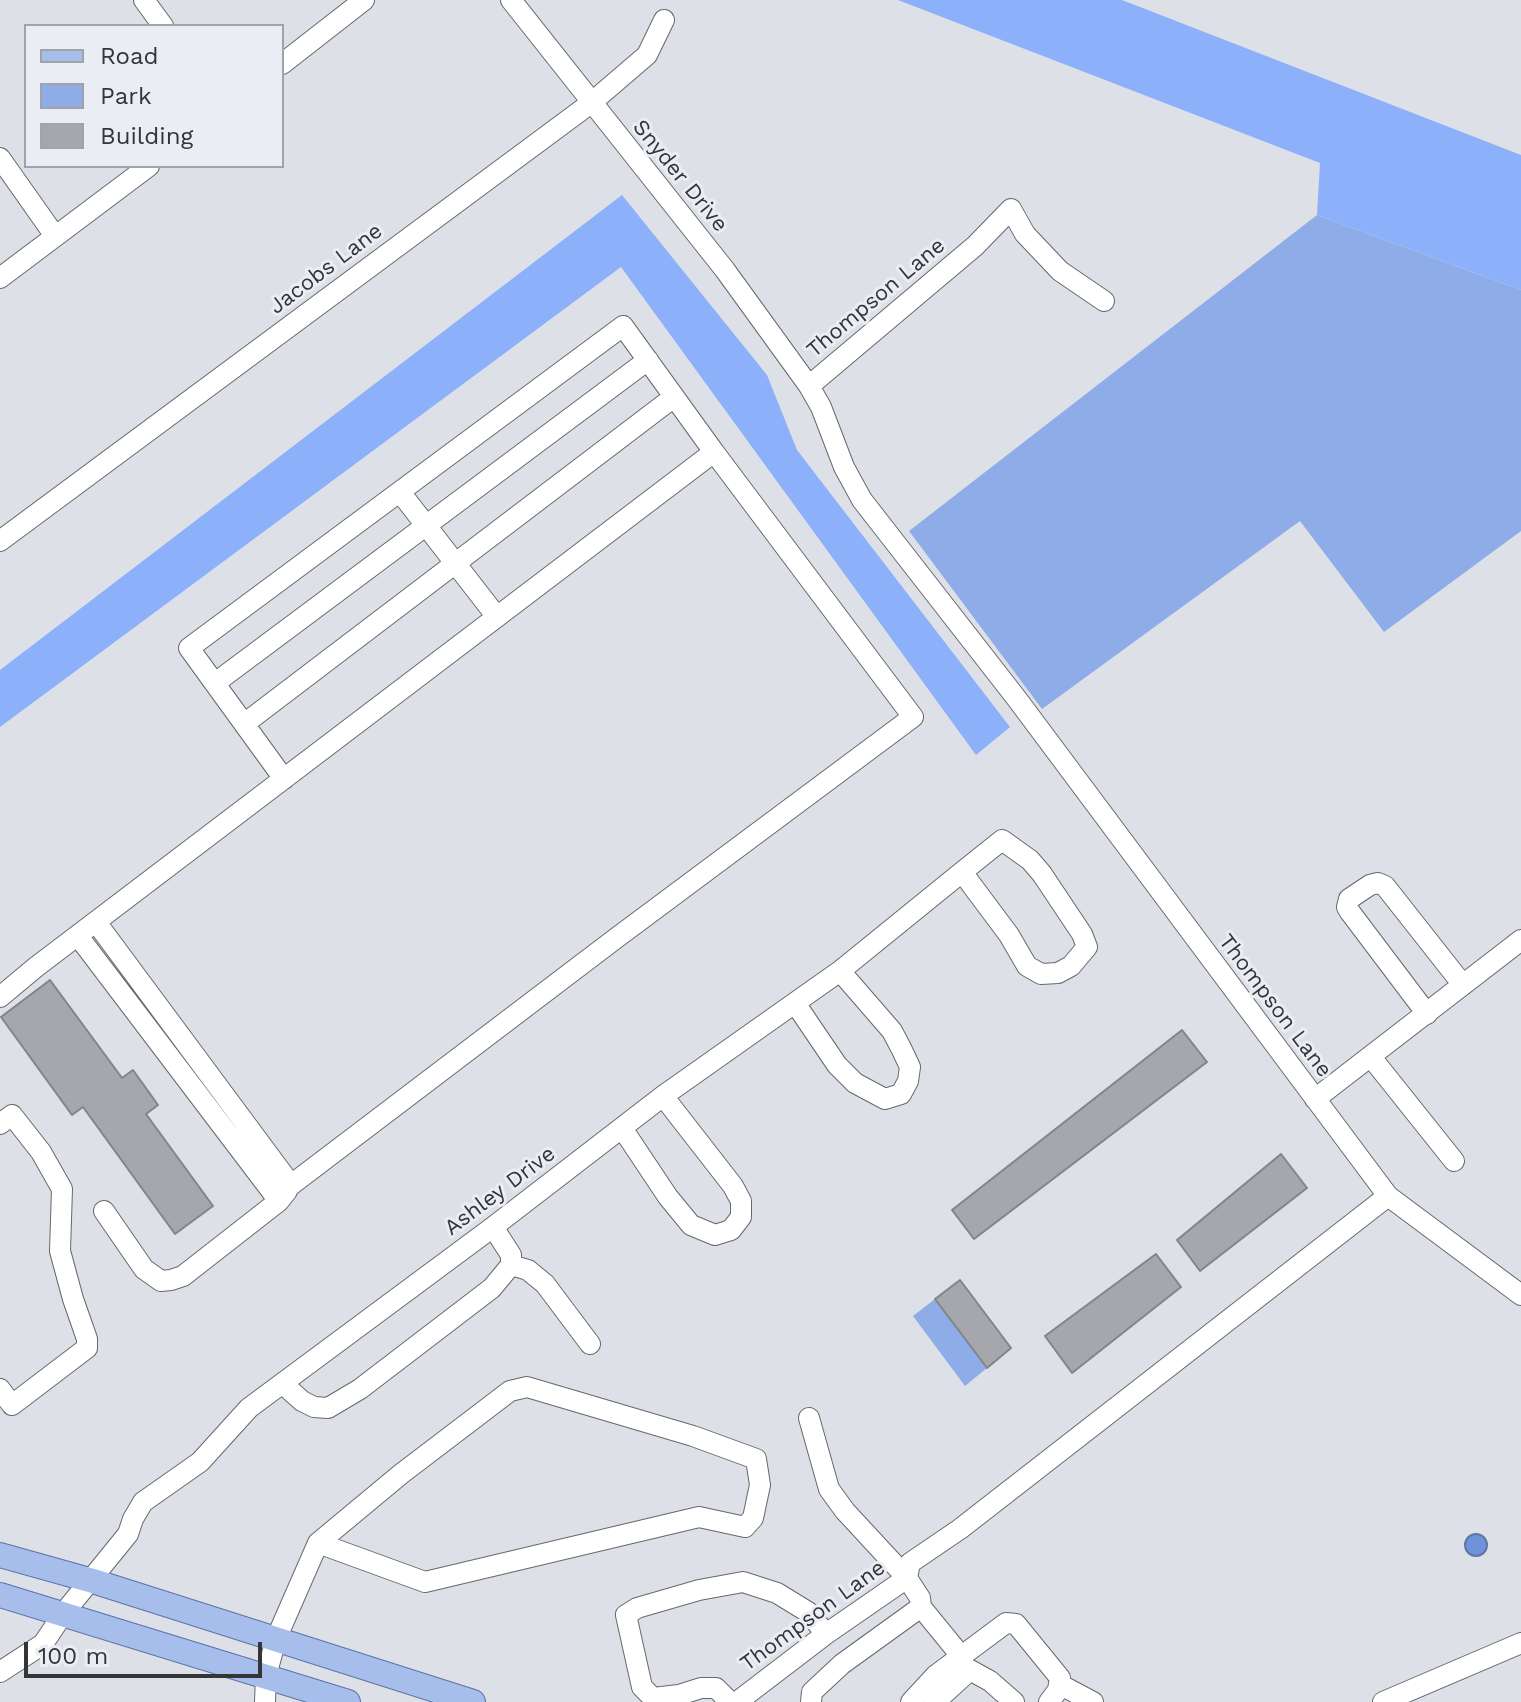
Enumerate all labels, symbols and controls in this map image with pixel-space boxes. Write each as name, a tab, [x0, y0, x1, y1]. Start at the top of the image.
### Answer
legend	[24, 24, 284, 168]
text: Road	[100, 42, 159, 70]
text: Park	[100, 82, 152, 110]
street label: Snyder Drive	[627, 115, 733, 237]
text: Building	[100, 122, 193, 150]
street label: Jacobs Lane	[264, 218, 388, 320]
street label: Thompson Lane	[802, 233, 950, 363]
street label: Thompson Lane	[1213, 929, 1337, 1083]
street label: Ashley Drive	[439, 1141, 561, 1241]
street label: Thompson Lane	[736, 1555, 890, 1677]
scale bar	[28, 1626, 266, 1676]
text: 100 m	[38, 1642, 108, 1670]

